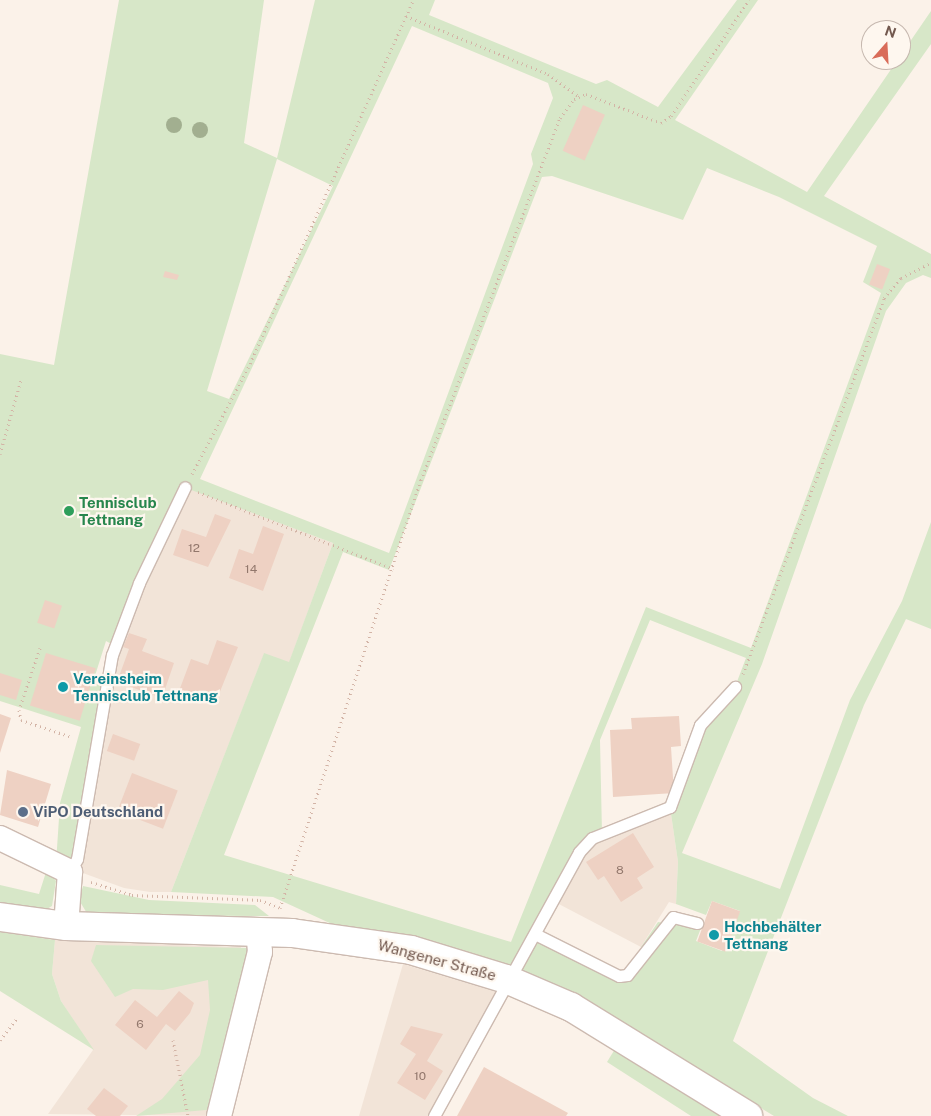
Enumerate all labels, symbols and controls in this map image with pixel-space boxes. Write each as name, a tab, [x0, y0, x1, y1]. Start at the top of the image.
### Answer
north arrow	[861, 20, 911, 70]
text: N	[883, 22, 898, 41]
place label: Tennisclub Tettnang	[79, 493, 157, 528]
marker: Tennisclub Tettnang	[63, 505, 75, 517]
house number: 12	[188, 542, 200, 556]
house number: 14	[245, 563, 257, 577]
place label: Vereinsheim Tennisclub Tettnang	[73, 669, 218, 704]
marker: Vereinsheim Tennisclub Tettnang	[57, 681, 69, 693]
place label: ViPO Deutschland	[33, 803, 163, 821]
marker: ViPO Deutschland	[17, 806, 29, 818]
house number: 8	[616, 864, 624, 878]
place label: Hochbehälter Tettnang	[724, 917, 821, 952]
marker: Hochbehälter Tettnang	[708, 929, 720, 941]
street label: Wangener Straße	[376, 936, 498, 984]
house number: 6	[136, 1018, 144, 1032]
house number: 10	[414, 1070, 426, 1084]

